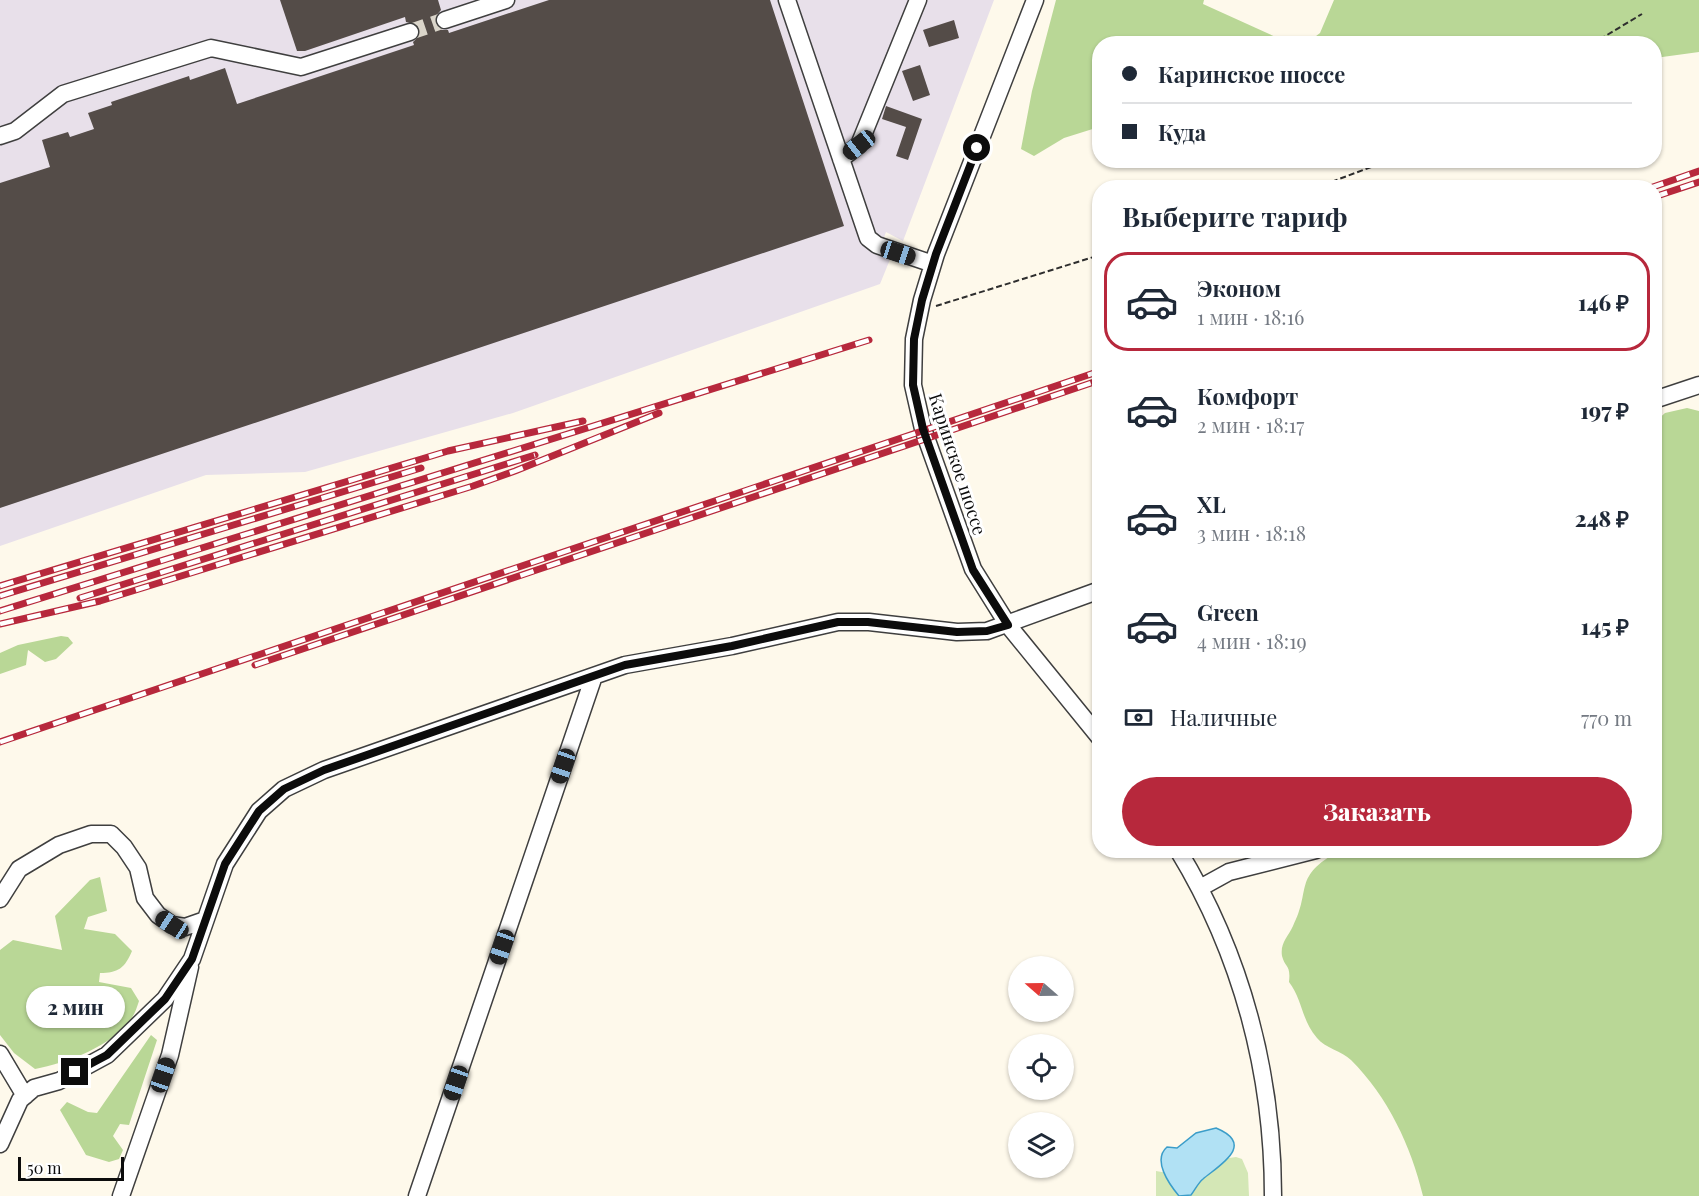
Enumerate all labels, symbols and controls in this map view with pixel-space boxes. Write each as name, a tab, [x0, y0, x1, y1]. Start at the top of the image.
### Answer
text: Каринское шоссе	[1158, 59, 1345, 89]
text: Куда	[1158, 117, 1206, 147]
car	[839, 127, 879, 163]
route start	[963, 134, 990, 161]
text: Выберите тариф	[1122, 198, 1348, 234]
car	[878, 239, 918, 267]
text: Эконом	[1197, 273, 1281, 303]
icon: car	[1125, 275, 1179, 329]
text: 146 ₽	[1578, 287, 1629, 317]
text: 1 мин · 18:16	[1197, 303, 1304, 330]
text: Комфорт	[1197, 381, 1298, 411]
icon: car	[1125, 383, 1179, 437]
street label: Каринское шоссе	[924, 390, 992, 538]
text: 197 ₽	[1580, 395, 1629, 425]
text: 2 мин · 18:17	[1197, 411, 1304, 438]
text: XL	[1197, 489, 1226, 519]
icon: car	[1125, 491, 1179, 545]
text: 248 ₽	[1575, 503, 1629, 533]
text: 3 мин · 18:18	[1197, 519, 1306, 546]
text: Green	[1197, 597, 1259, 627]
icon: car	[1125, 599, 1179, 653]
text: 145 ₽	[1581, 611, 1629, 641]
text: 4 мин · 18:19	[1197, 627, 1307, 654]
icon: cash	[1122, 701, 1155, 734]
text: Наличные	[1170, 702, 1277, 732]
text: 770 m	[1581, 704, 1632, 731]
car	[549, 746, 577, 786]
button: Заказать	[1122, 777, 1632, 846]
car	[152, 908, 192, 942]
car	[488, 927, 516, 967]
north arrow	[1008, 956, 1074, 1022]
map controls	[1008, 956, 1074, 1178]
callout: 2 мин	[26, 985, 124, 1027]
text: 2 мин	[47, 993, 104, 1020]
button: locate	[1008, 1034, 1074, 1100]
car	[149, 1055, 177, 1095]
route end	[61, 1058, 88, 1085]
car	[442, 1063, 470, 1103]
button: layers	[1008, 1112, 1074, 1178]
scale bar	[18, 1154, 124, 1182]
text: 50 m	[27, 1157, 61, 1178]

